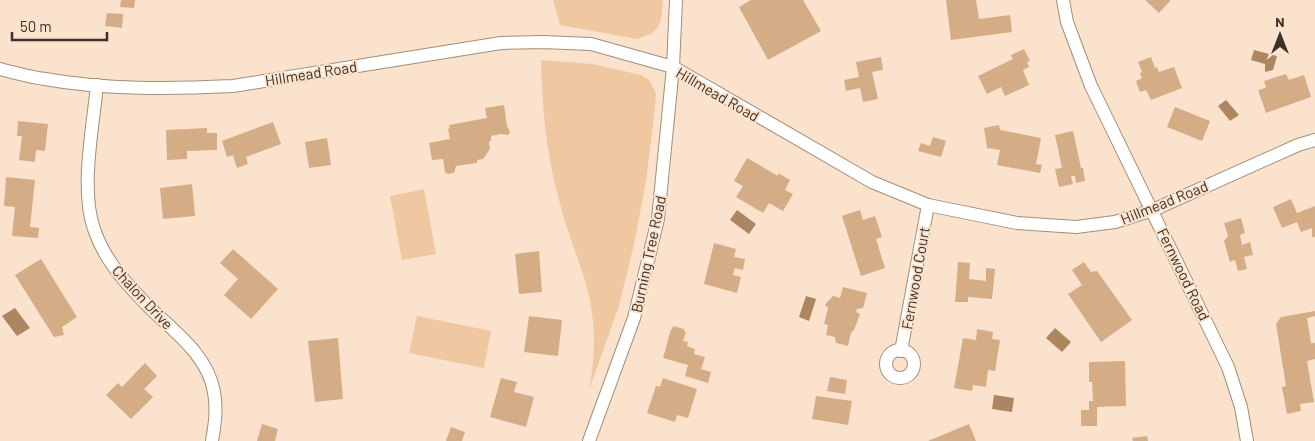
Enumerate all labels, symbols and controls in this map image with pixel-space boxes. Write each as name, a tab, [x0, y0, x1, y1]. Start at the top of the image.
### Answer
scale bar	[12, 10, 108, 42]
north arrow	[1255, 10, 1305, 60]
text: N	[1275, 13, 1285, 30]
text: 50 m	[20, 17, 52, 35]
street label: Hillmead Road	[264, 57, 358, 89]
street label: Hillmead Road	[673, 63, 763, 125]
street label: Hillmead Road	[1118, 176, 1210, 228]
street label: Burning Tree Road	[627, 194, 669, 314]
street label: Fernwood Court	[897, 225, 933, 331]
street label: Fernwood Road	[1154, 225, 1214, 323]
street label: Chalon Drive	[109, 261, 177, 333]

